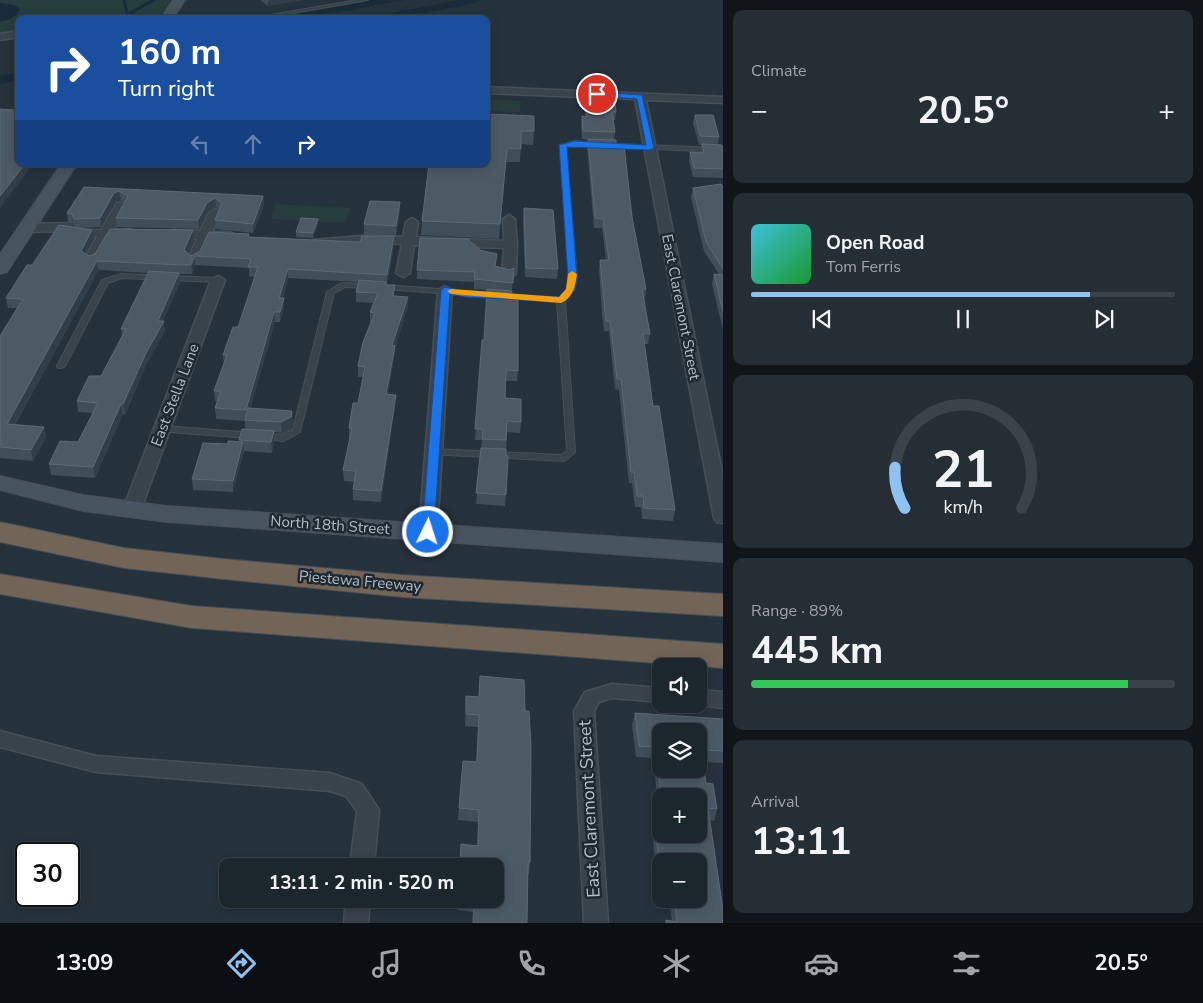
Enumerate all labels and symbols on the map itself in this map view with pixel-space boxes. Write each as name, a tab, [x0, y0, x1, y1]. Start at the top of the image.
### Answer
pin	[576, 73, 618, 115]
street label: East Claremont Street	[657, 232, 705, 382]
street label: East Stella Lane	[146, 341, 204, 449]
position arrow	[401, 505, 453, 557]
street label: North 18th Street	[270, 511, 391, 539]
street label: Piestewa Freeway	[298, 566, 422, 596]
street label: East Claremont Street	[572, 719, 606, 898]
speed limit sign: 30	[15, 842, 80, 907]

